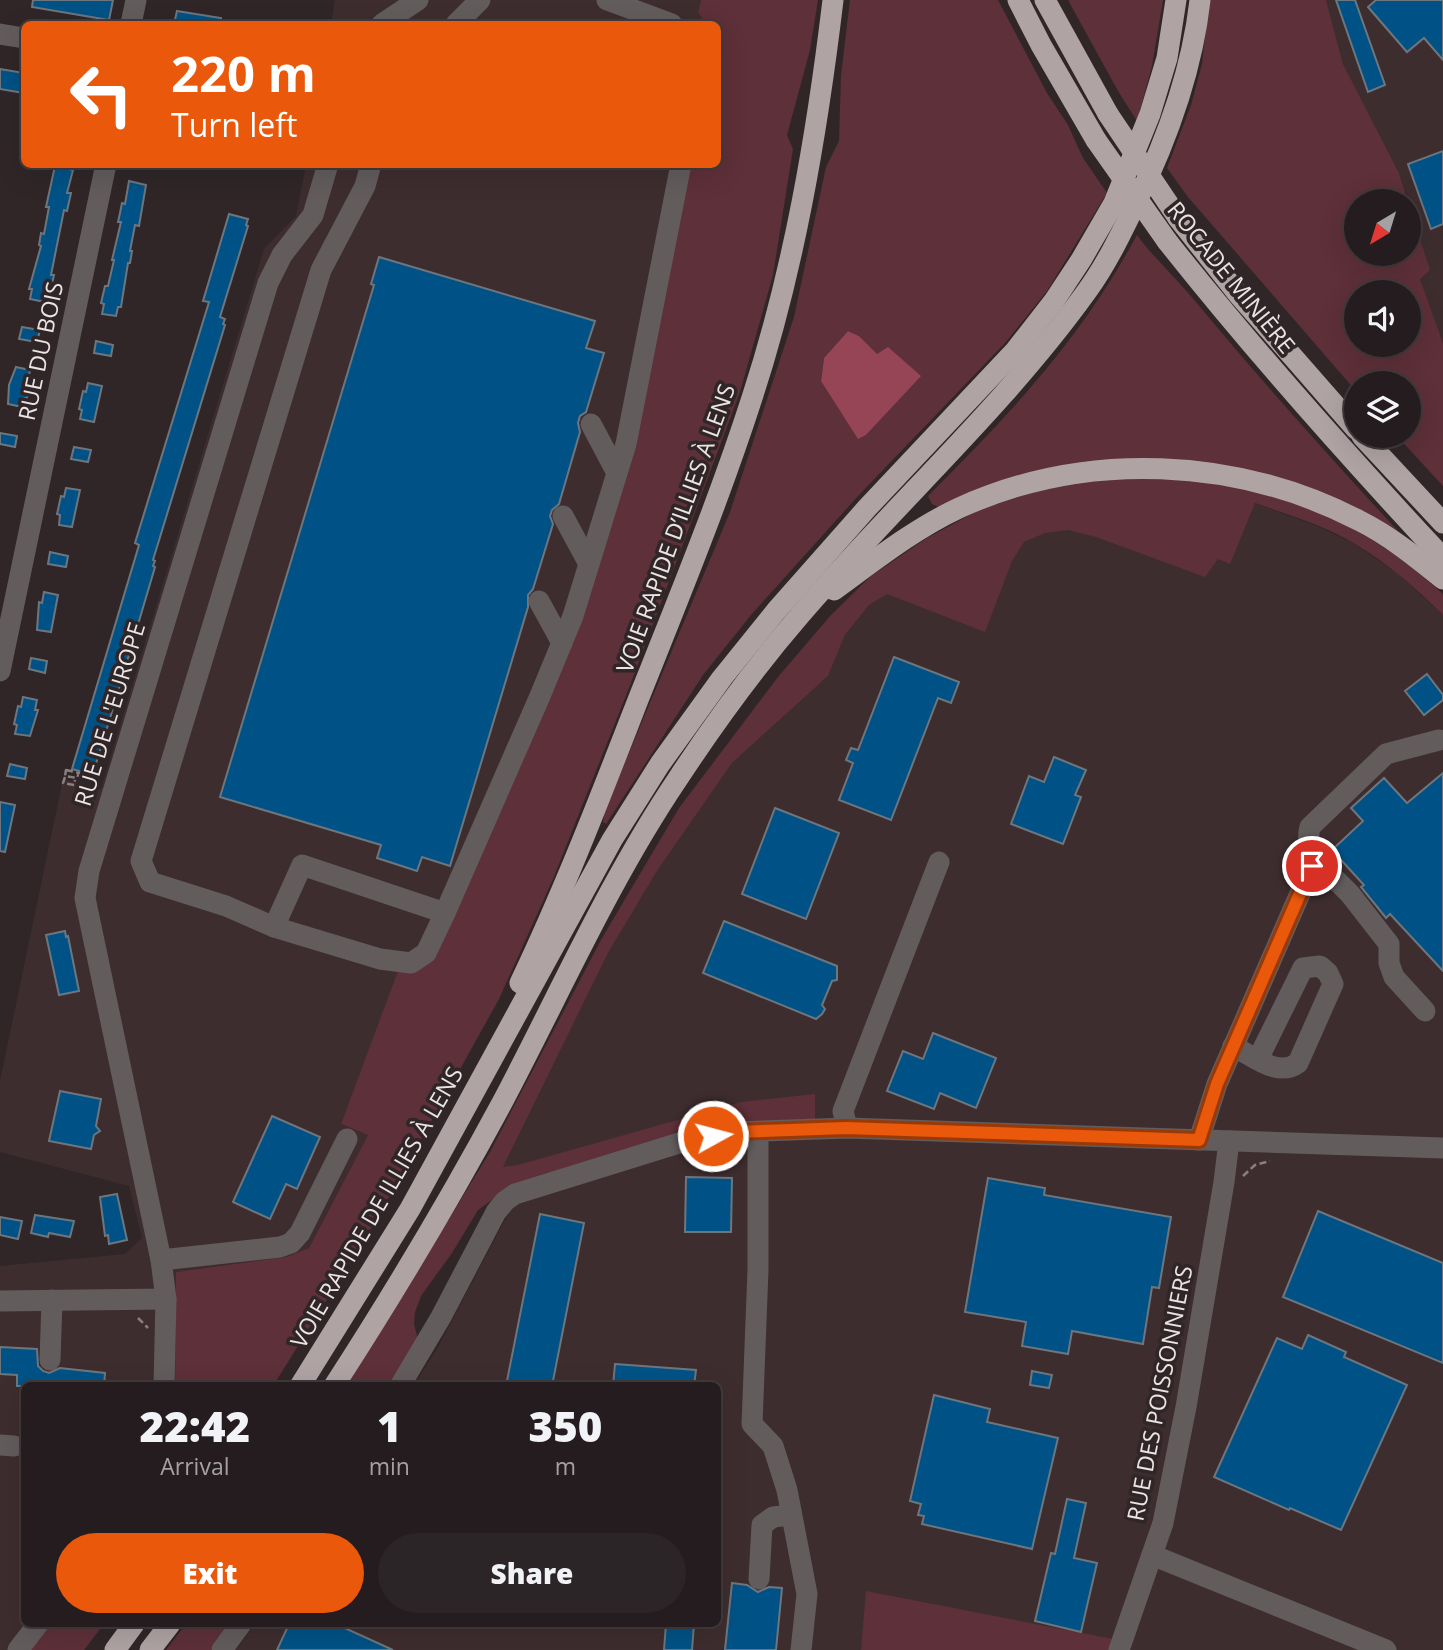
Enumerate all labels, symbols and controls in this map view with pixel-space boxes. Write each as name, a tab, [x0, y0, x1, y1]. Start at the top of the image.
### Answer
text: 220 m	[171, 40, 316, 106]
icon: left	[56, 49, 147, 140]
text: Turn left	[171, 103, 297, 146]
north arrow	[1344, 189, 1421, 266]
map controls	[1344, 189, 1421, 448]
street label: ROCADE MINIÈRE	[1161, 194, 1303, 360]
street label: RUE DU BOIS	[10, 279, 70, 423]
button: sound	[1344, 280, 1421, 357]
button: layers	[1344, 371, 1421, 448]
street label: VOIE RAPIDE D’ILLIES À LENS	[608, 379, 742, 677]
street label: RUE DE L'EUROPE	[66, 618, 152, 810]
pin	[1282, 836, 1342, 896]
icon: arrive	[1293, 847, 1331, 885]
street label: VOIE RAPIDE DE ILLIES À LENS	[282, 1060, 470, 1354]
position arrow	[676, 1099, 750, 1173]
street label: RUE DES POISSONNIERS	[1119, 1262, 1199, 1524]
text: 22:42	[140, 1397, 250, 1454]
text: 1	[377, 1397, 402, 1454]
text: 350	[529, 1397, 602, 1454]
text: Arrival	[160, 1450, 230, 1482]
text: min	[369, 1450, 410, 1482]
text: m	[555, 1450, 576, 1482]
button: Exit	[56, 1533, 364, 1613]
button: Share	[378, 1533, 686, 1613]

